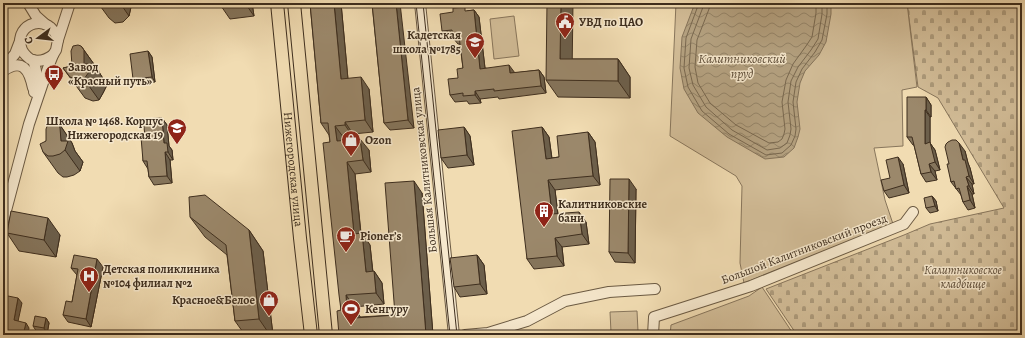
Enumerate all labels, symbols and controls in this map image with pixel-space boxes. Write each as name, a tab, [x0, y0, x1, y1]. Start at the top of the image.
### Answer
public building icon: УВД по ЦАО	[554, 11, 576, 39]
place label: УВД по ЦАО	[579, 14, 643, 30]
north arrow	[18, 18, 58, 58]
place label: Кадетская школа №1785	[393, 27, 461, 57]
school or university icon: Кадетская школа №1785	[464, 31, 486, 59]
text: С	[21, 35, 37, 46]
water label: Калитниковский пруд	[698, 50, 786, 82]
place label: Завод «Красный путь»	[68, 59, 153, 89]
bus stop icon: Завод «Красный путь»	[43, 63, 65, 91]
street label: Большая Калитниковская улица	[407, 86, 441, 254]
street label: Нижегородская улица	[280, 111, 307, 228]
place label: Школа № 1468. Корпус Нижегородская 19	[46, 113, 163, 143]
school or university icon: Школа № 1468. Корпус Нижегородская 19	[166, 117, 188, 145]
shop icon: Ozon	[340, 129, 362, 157]
place label: Ozon	[365, 132, 392, 148]
place label: Калитниковские бани	[558, 196, 648, 226]
building icon: Калитниковские бани	[533, 200, 555, 228]
street label: Большой Калитниковский проезд	[719, 210, 889, 288]
cafe icon: Pioner’s	[335, 225, 357, 253]
place label: Pioner’s	[360, 228, 402, 244]
place label: Детская поликлиника №104 филиал №2	[103, 261, 220, 291]
park label: Калитниковское кладбище	[924, 262, 1003, 292]
hospital icon: Детская поликлиника №104 филиал №2	[78, 265, 100, 293]
shop icon: Красное&Белое	[258, 289, 280, 317]
place label: Красное&Белое	[172, 292, 255, 308]
sports icon: Кенгуру	[340, 298, 362, 326]
place label: Кенгуру	[365, 301, 408, 317]

